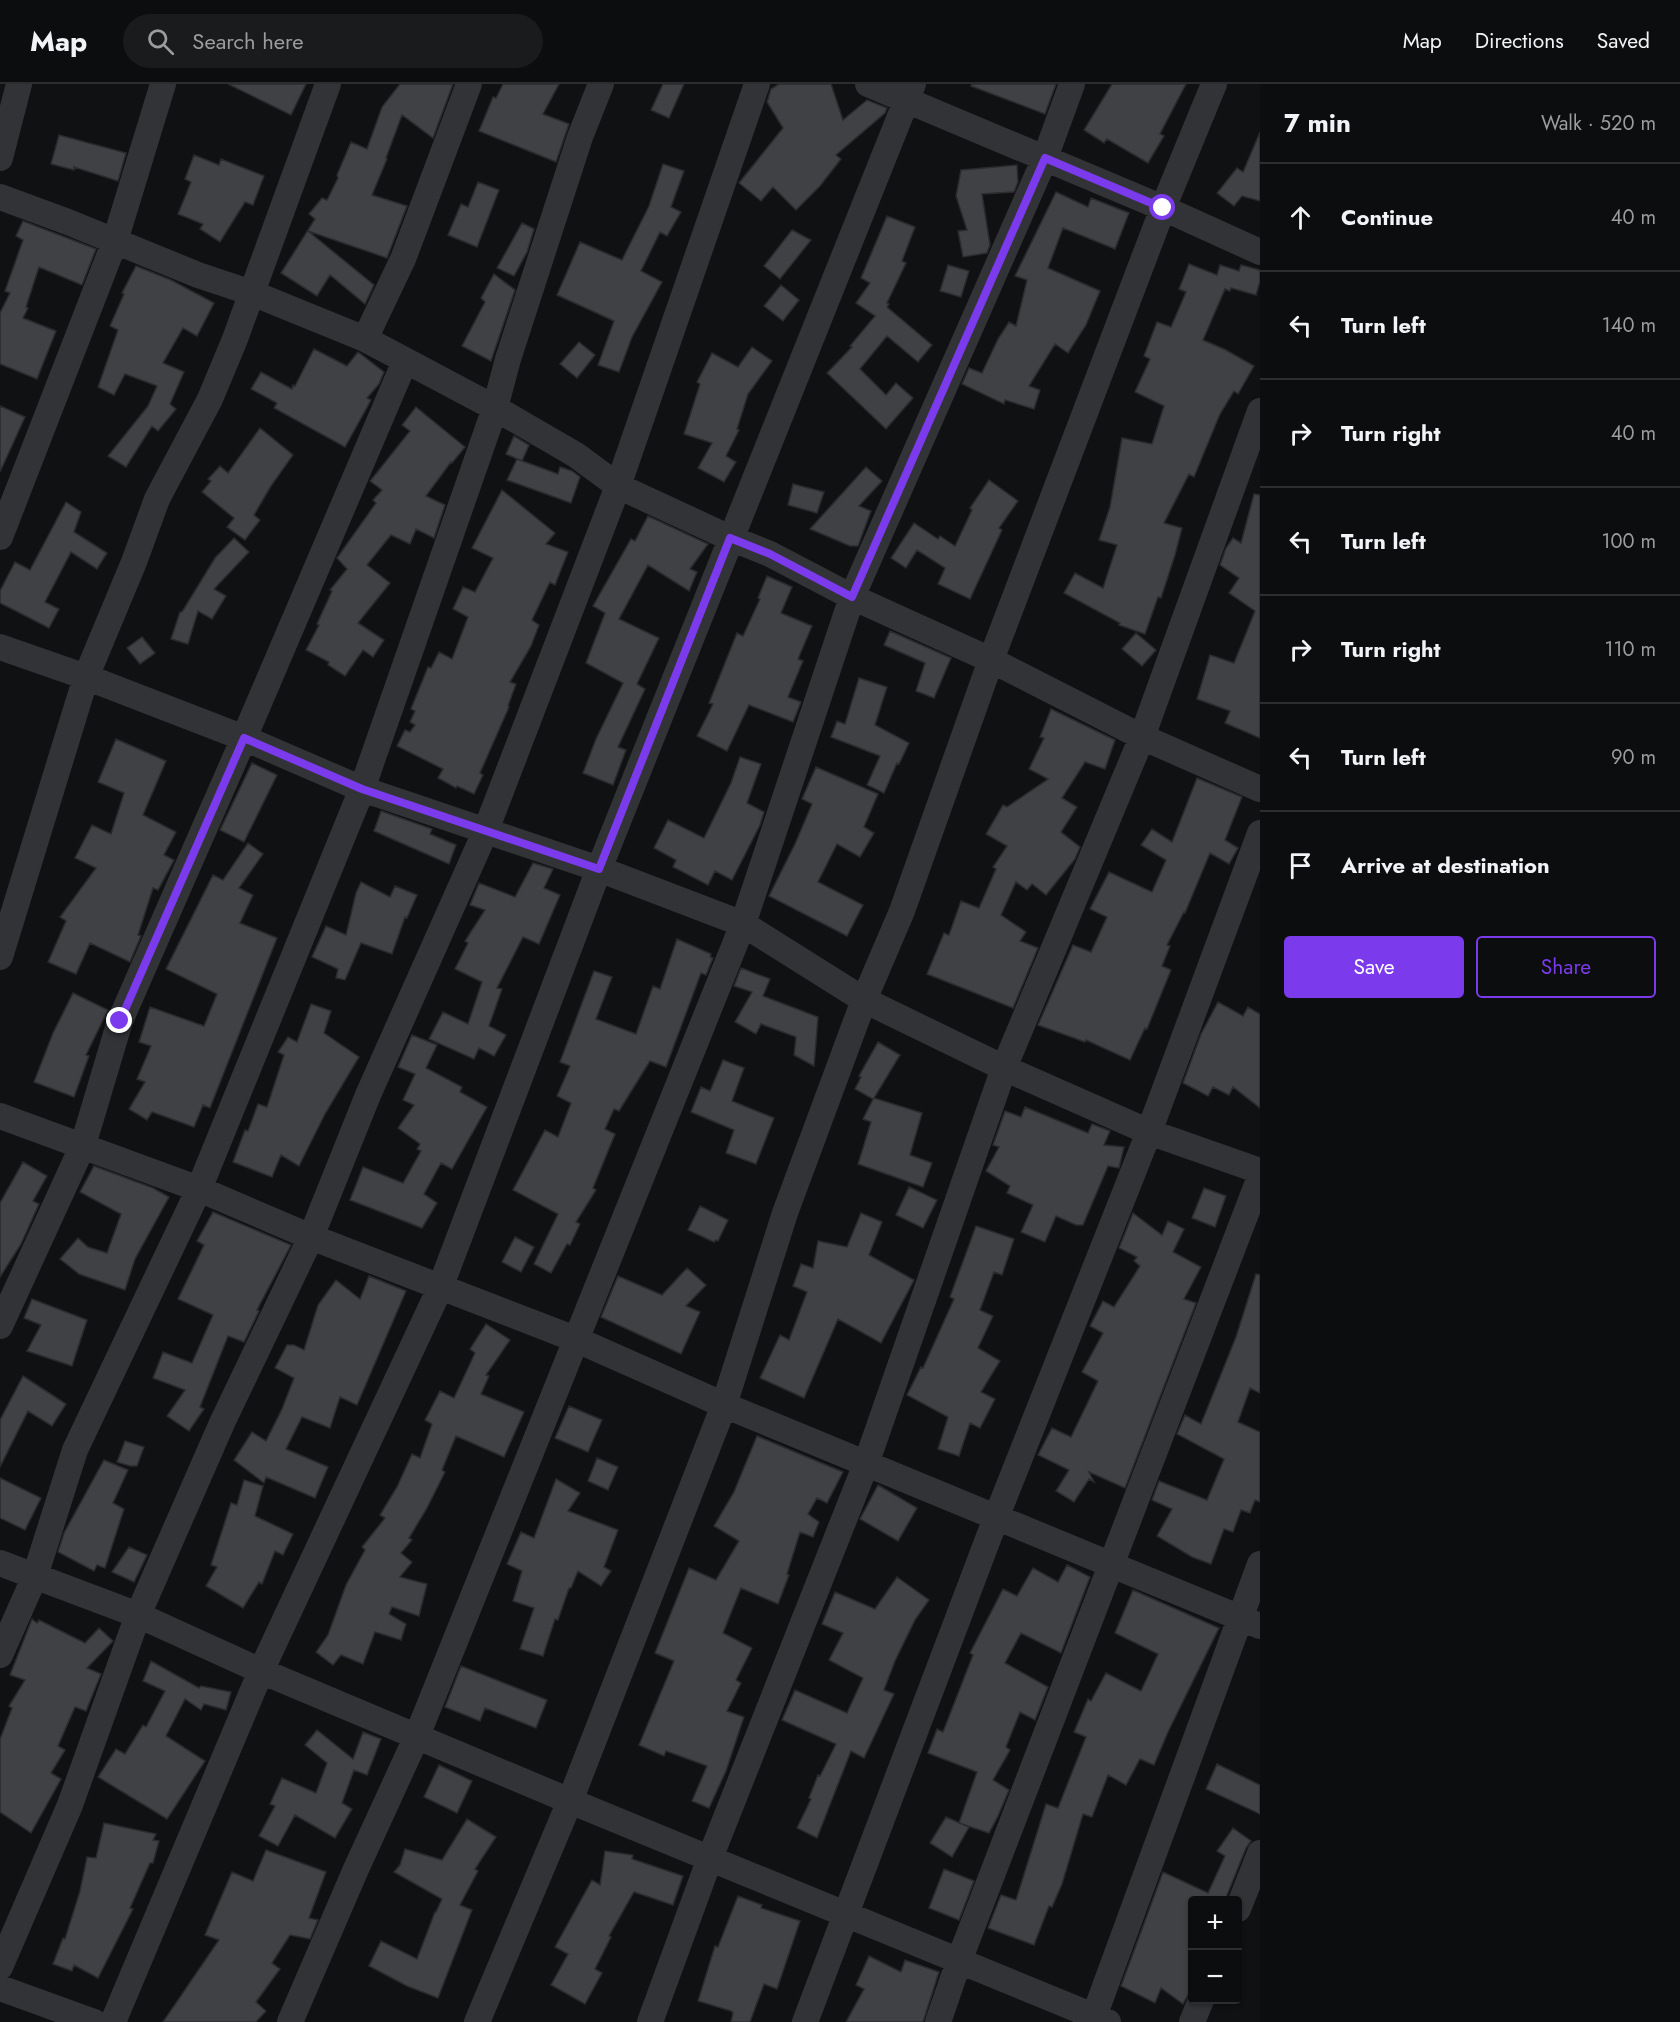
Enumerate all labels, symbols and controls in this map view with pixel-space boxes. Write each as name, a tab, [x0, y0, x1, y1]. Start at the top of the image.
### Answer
search box	[123, 14, 543, 68]
text: Map	[30, 21, 87, 62]
icon: search	[144, 25, 177, 58]
text: Search here	[192, 25, 304, 57]
text: Map	[1403, 26, 1442, 56]
text: Directions	[1475, 26, 1564, 56]
text: Saved	[1597, 26, 1650, 56]
text: 7 min	[1284, 104, 1351, 142]
text: Walk · 520 m	[1541, 109, 1656, 138]
route start	[1149, 194, 1175, 220]
icon: ahead	[1284, 201, 1317, 234]
text: Continue	[1341, 201, 1433, 233]
text: 40 m	[1611, 203, 1656, 232]
icon: left	[1284, 309, 1317, 342]
text: Turn left	[1341, 309, 1426, 341]
text: 140 m	[1602, 311, 1656, 340]
icon: right	[1284, 417, 1317, 450]
text: Turn right	[1341, 417, 1441, 449]
text: 40 m	[1611, 419, 1656, 448]
icon: left	[1284, 525, 1317, 558]
text: Turn left	[1341, 525, 1426, 557]
text: 100 m	[1601, 527, 1656, 556]
icon: right	[1284, 633, 1317, 666]
text: Turn right	[1341, 633, 1441, 665]
text: 110 m	[1604, 635, 1656, 664]
icon: left	[1284, 741, 1317, 774]
text: Turn left	[1341, 741, 1426, 773]
text: 90 m	[1611, 743, 1656, 772]
icon: arrive	[1284, 849, 1317, 882]
text: Arrive at destination	[1341, 849, 1550, 881]
button: Save	[1284, 936, 1464, 998]
button: Share	[1476, 936, 1656, 998]
route end	[106, 1007, 132, 1033]
map controls	[1188, 1896, 1242, 2004]
button: +	[1188, 1896, 1242, 1950]
button: −	[1188, 1950, 1242, 2004]

